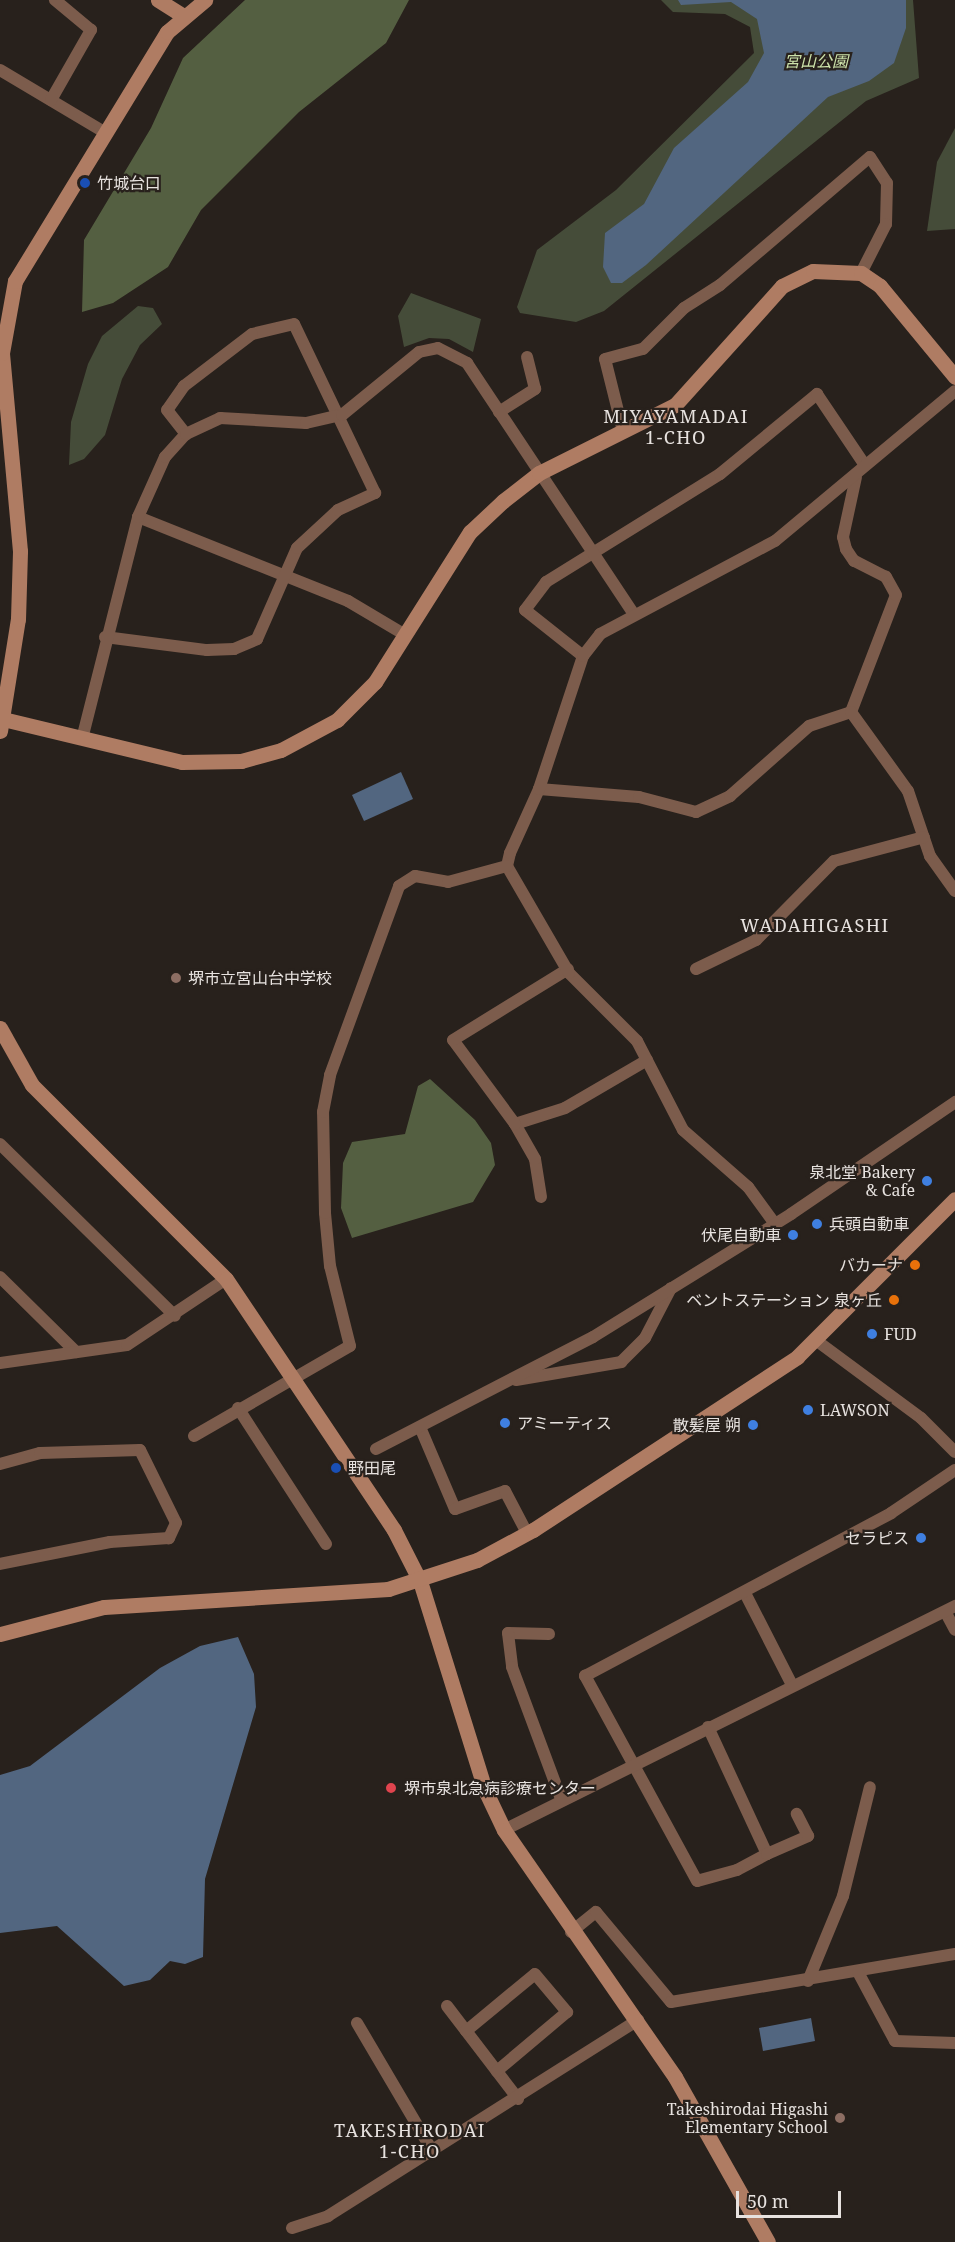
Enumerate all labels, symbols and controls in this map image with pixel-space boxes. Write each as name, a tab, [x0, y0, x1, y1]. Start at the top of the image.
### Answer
park label: 宮山公園	[784, 51, 848, 71]
place label: 竹城台口	[97, 173, 161, 193]
marker: 竹城台口	[78, 176, 92, 190]
district label: MIYAYAMADAI 1-CHO	[603, 406, 749, 448]
district label: WADAHIGASHI	[740, 914, 890, 936]
place label: 堺市立宮山台中学校	[188, 968, 332, 988]
marker: 堺市立宮山台中学校	[169, 971, 183, 985]
place label: 泉北堂 Bakery & Cafe	[809, 1162, 915, 1200]
marker: 泉北堂 Bakery & Cafe	[920, 1174, 934, 1188]
place label: 兵頭自動車	[829, 1214, 909, 1234]
marker: 兵頭自動車	[810, 1217, 824, 1231]
place label: 伏尾自動車	[701, 1225, 781, 1245]
marker: 伏尾自動車	[786, 1228, 800, 1242]
place label: バカーナ	[839, 1255, 903, 1275]
marker: バカーナ	[908, 1258, 922, 1272]
place label: ベントステーション 泉ヶ丘	[686, 1290, 882, 1310]
marker: ベントステーション 泉ヶ丘	[887, 1293, 901, 1307]
place label: FUD	[884, 1324, 917, 1344]
marker: FUD	[865, 1327, 879, 1341]
place label: LAWSON	[820, 1400, 890, 1420]
marker: LAWSON	[801, 1403, 815, 1417]
place label: アミーティス	[517, 1413, 613, 1433]
place label: 散髪屋 朔	[673, 1415, 741, 1435]
marker: アミーティス	[498, 1416, 512, 1430]
marker: 散髪屋 朔	[746, 1418, 760, 1432]
place label: 野田尾	[348, 1458, 396, 1478]
marker: 野田尾	[329, 1461, 343, 1475]
place label: セラピス	[845, 1528, 909, 1548]
marker: セラピス	[914, 1531, 928, 1545]
place label: 堺市泉北急病診療センター	[404, 1778, 596, 1798]
marker: 堺市泉北急病診療センター	[382, 1779, 400, 1797]
place label: Takeshirodai Higashi Elementary School	[667, 2099, 828, 2137]
marker: Takeshirodai Higashi Elementary School	[833, 2111, 847, 2125]
district label: TAKESHIRODAI 1-CHO	[334, 2120, 486, 2162]
scale bar	[739, 2179, 844, 2217]
text: 50 m	[747, 2189, 789, 2213]

